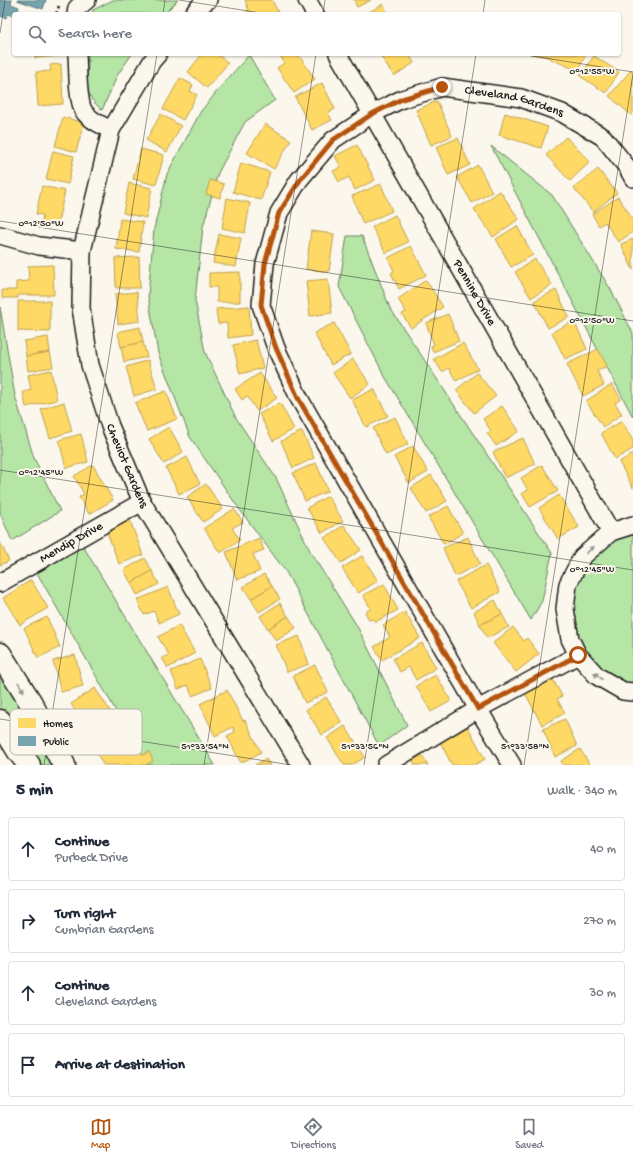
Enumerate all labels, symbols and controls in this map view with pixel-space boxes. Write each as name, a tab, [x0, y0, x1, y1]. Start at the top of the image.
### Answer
search box	[12, 12, 621, 56]
icon: search	[26, 23, 48, 45]
text: Search here	[58, 25, 132, 43]
text: 0°12'55"W	[570, 66, 615, 78]
route end	[433, 78, 451, 96]
street label: Cleveland Gardens	[464, 83, 567, 121]
text: 0°12'50"W	[18, 218, 64, 230]
street label: Pennine Drive	[449, 256, 499, 329]
text: 0°12'50"W	[569, 315, 615, 327]
street label: Cheviot Gardens	[102, 421, 152, 512]
text: 0°12'45"W	[19, 467, 64, 479]
street label: Mendip Drive	[37, 518, 106, 566]
one-way arrow	[584, 546, 595, 555]
text: 0°12'45"W	[570, 564, 615, 576]
route start	[569, 646, 587, 664]
one-way arrow	[593, 672, 604, 680]
one-way arrow	[17, 681, 24, 693]
legend	[10, 709, 142, 755]
text: Homes	[43, 719, 73, 731]
text: Public	[42, 737, 70, 749]
text: 51°33'54"N	[181, 741, 229, 753]
text: 51°33'56"N	[341, 741, 389, 753]
text: 51°33'58"N	[501, 741, 550, 753]
text: 5 min	[16, 781, 53, 801]
text: Walk · 340 m	[547, 784, 617, 799]
text: Continue	[55, 833, 109, 851]
icon: ahead	[17, 838, 39, 860]
text: 40 m	[590, 842, 616, 857]
text: Purbeck Drive	[55, 851, 128, 866]
text: Turn right	[55, 905, 115, 923]
icon: right	[17, 910, 39, 932]
text: 270 m	[583, 914, 616, 929]
text: Cumbrian Gardens	[55, 923, 153, 938]
text: Continue	[55, 977, 109, 995]
icon: ahead	[17, 982, 39, 1004]
text: 30 m	[590, 986, 616, 1001]
text: Cleveland Gardens	[55, 995, 156, 1010]
icon: arrive	[17, 1054, 39, 1076]
text: Arrive at destination	[55, 1056, 185, 1074]
tab: Map	[90, 1116, 112, 1152]
tab: Directions	[291, 1116, 336, 1152]
tab: Saved	[515, 1116, 543, 1152]

